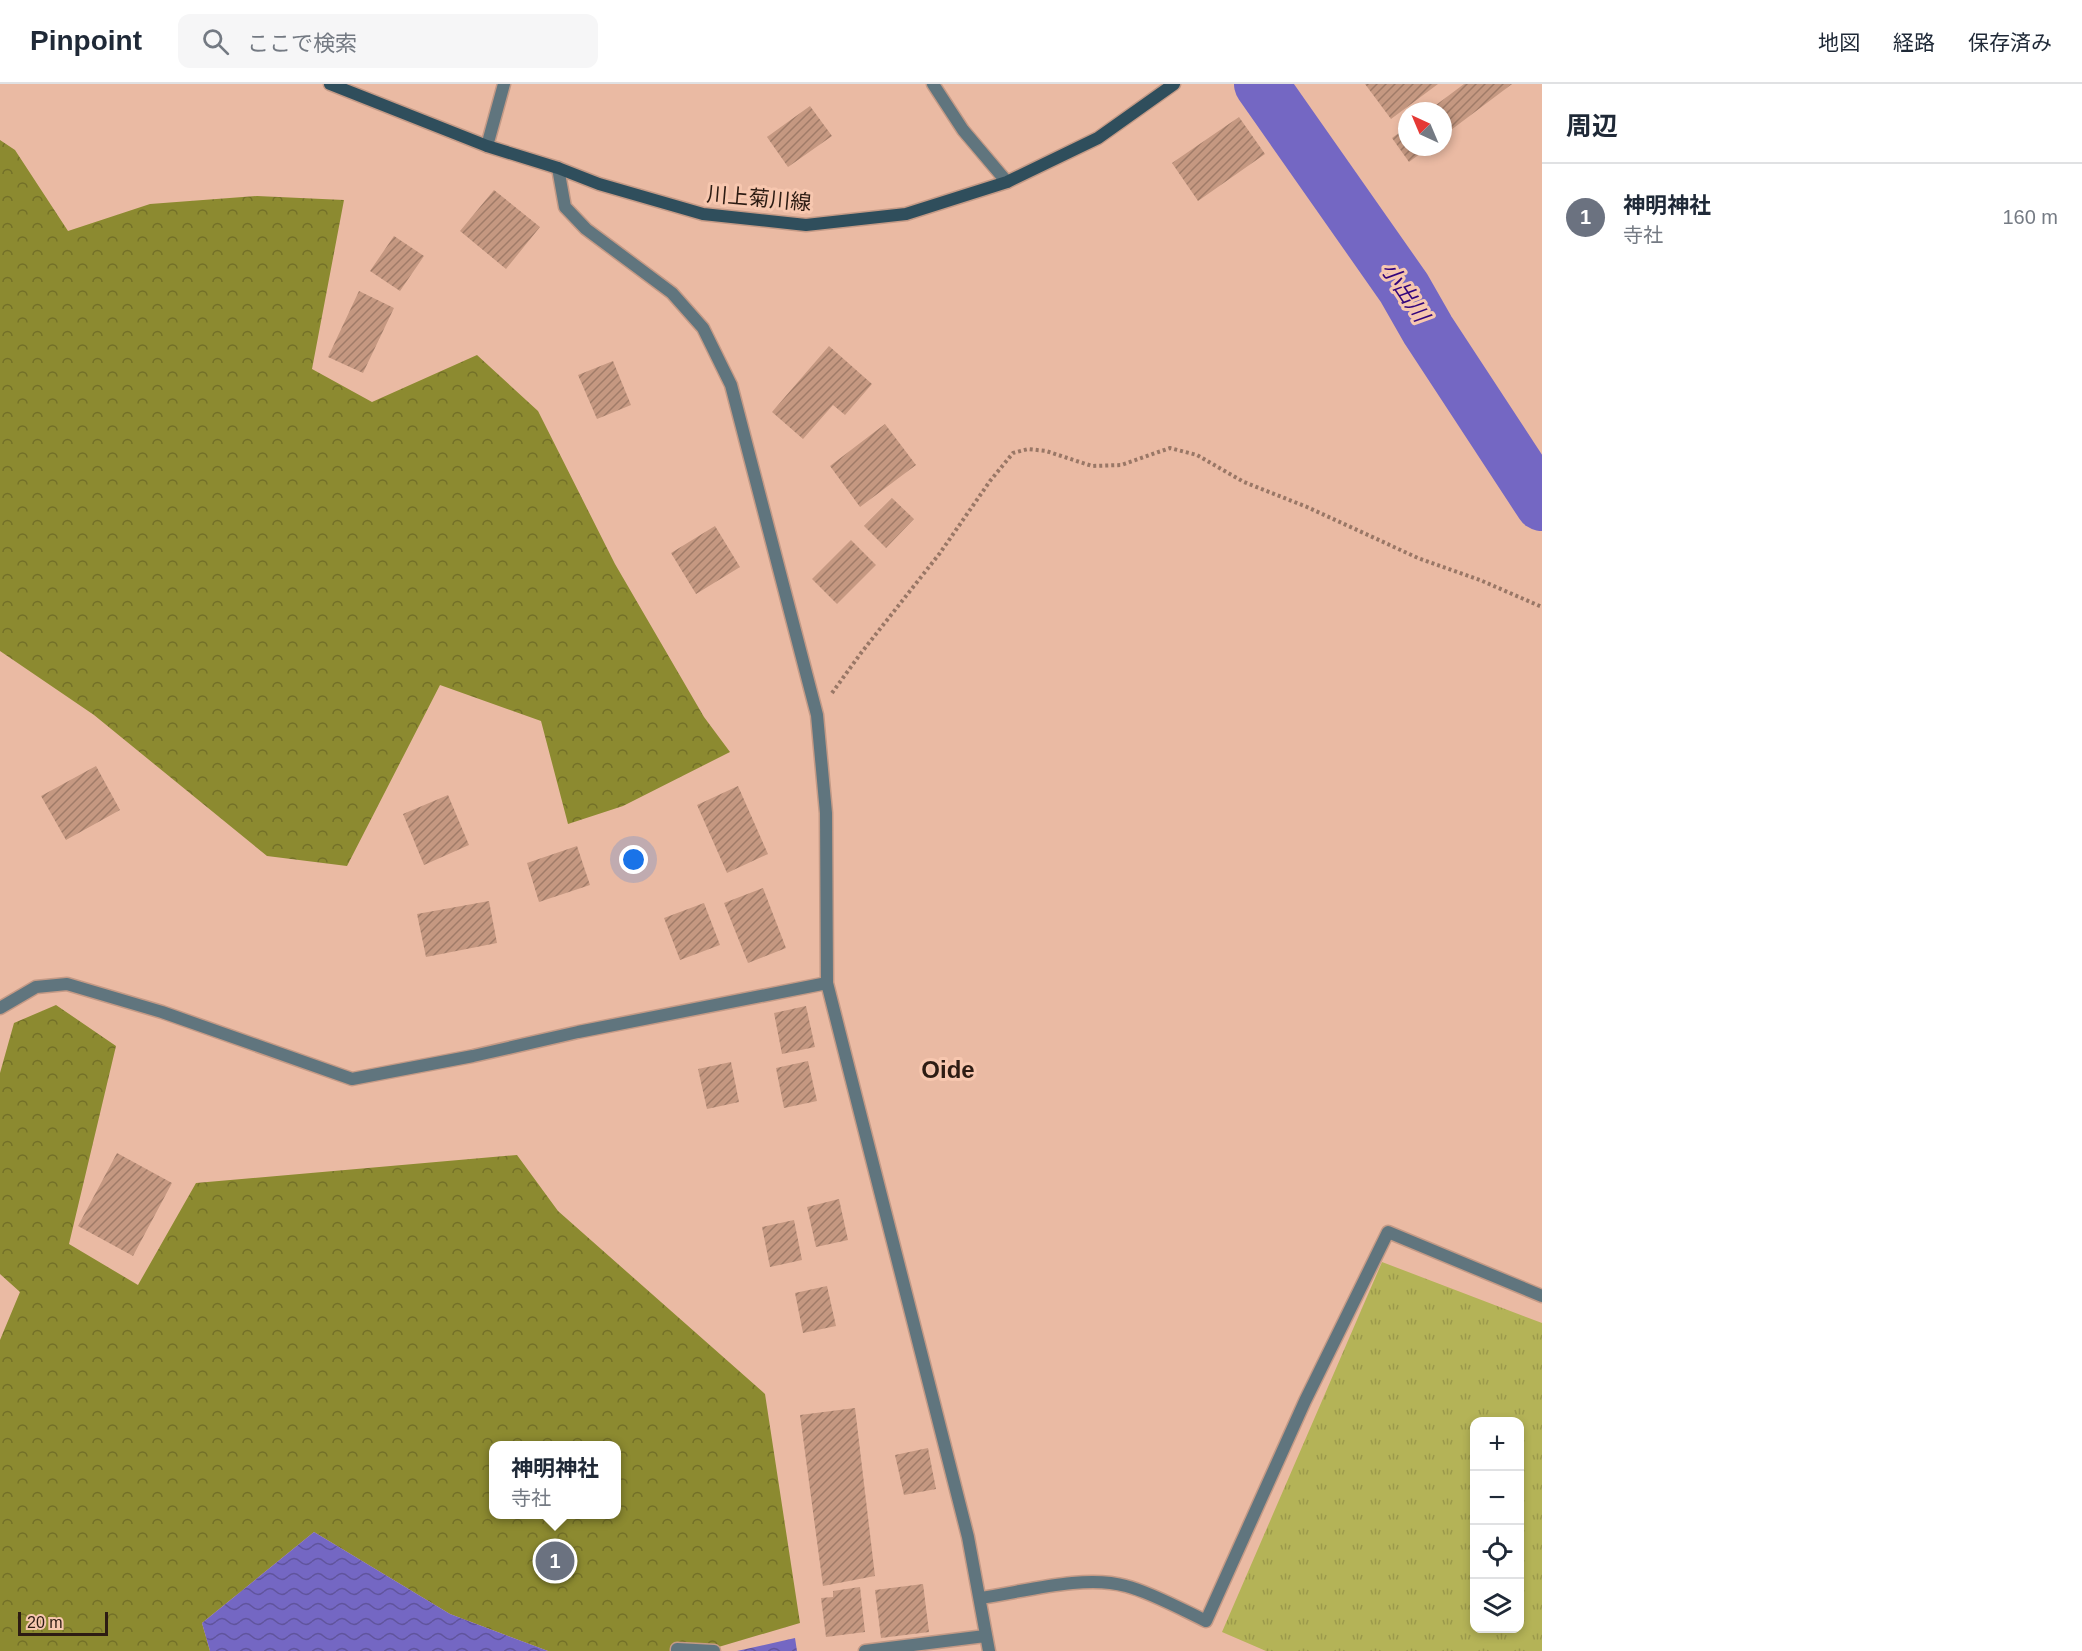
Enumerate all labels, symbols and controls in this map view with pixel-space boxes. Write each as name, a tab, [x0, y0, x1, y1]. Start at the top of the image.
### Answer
search box	[178, 14, 598, 68]
text: Pinpoint	[30, 25, 142, 56]
icon: search	[199, 25, 232, 58]
text: ここで検索	[247, 31, 357, 56]
text: 地図	[1818, 31, 1860, 54]
text: 経路	[1893, 31, 1935, 54]
text: 保存済み	[1968, 31, 2052, 54]
north arrow	[1398, 102, 1452, 156]
text: 周辺	[1566, 111, 1618, 141]
street label: 川上菊川線	[706, 182, 812, 214]
text: 神明神社	[1623, 193, 1711, 218]
text: 1	[1580, 206, 1591, 228]
text: 160 m	[2002, 206, 2058, 228]
text: 寺社	[1623, 224, 1663, 246]
water label: 小出川	[1376, 258, 1435, 328]
your location	[619, 845, 648, 874]
district label: Oide	[921, 1056, 975, 1083]
map controls	[1470, 1417, 1524, 1633]
button: +	[1470, 1417, 1524, 1471]
popup	[489, 1441, 621, 1519]
text: 神明神社	[511, 1456, 599, 1481]
button: −	[1470, 1471, 1524, 1525]
text: 寺社	[511, 1487, 551, 1509]
button: locate	[1470, 1525, 1524, 1579]
pin: 1	[536, 1538, 574, 1584]
button: layers	[1470, 1579, 1524, 1633]
scale bar	[18, 1609, 108, 1636]
text: 20 m	[27, 1614, 63, 1631]

